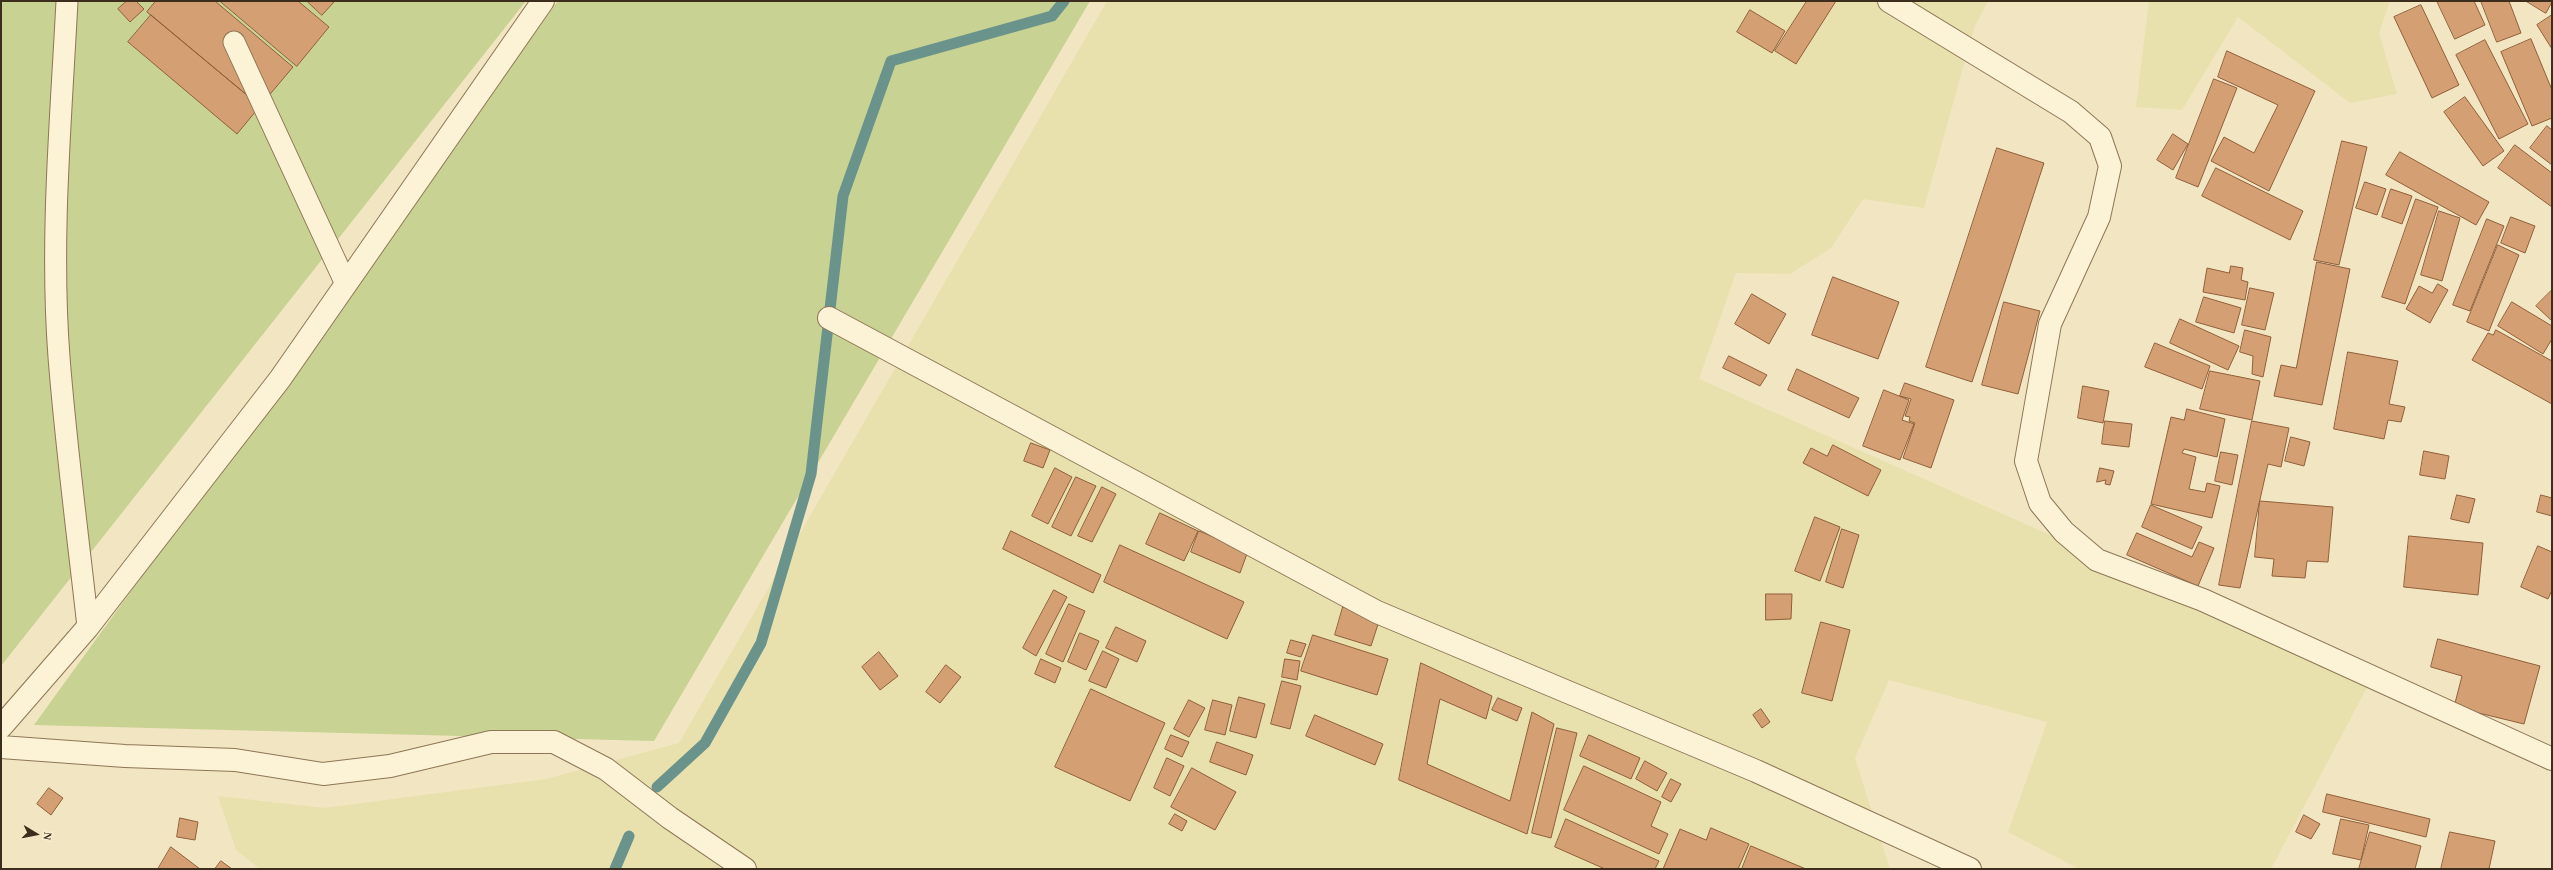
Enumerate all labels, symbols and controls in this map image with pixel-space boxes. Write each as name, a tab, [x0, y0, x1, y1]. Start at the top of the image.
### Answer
north arrow	[16, 814, 56, 854]
text: N	[41, 831, 54, 841]

